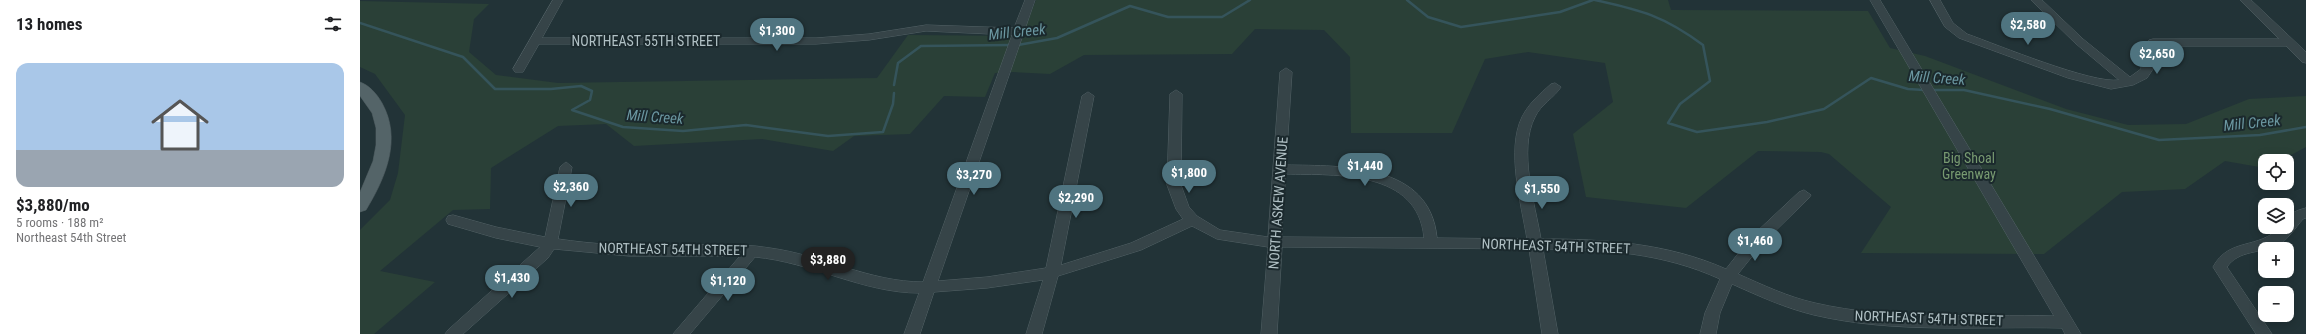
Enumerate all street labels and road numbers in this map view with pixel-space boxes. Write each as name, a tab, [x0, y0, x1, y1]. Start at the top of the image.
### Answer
street label: NORTHEAST 55TH STREET	[572, 33, 720, 49]
street label: NORTH ASKEW AVENUE	[1265, 136, 1291, 270]
street label: NORTHEAST 54TH STREET	[1481, 235, 1631, 257]
street label: NORTHEAST 54TH STREET	[598, 240, 748, 258]
street label: NORTHEAST 54TH STREET	[1854, 307, 2004, 329]

